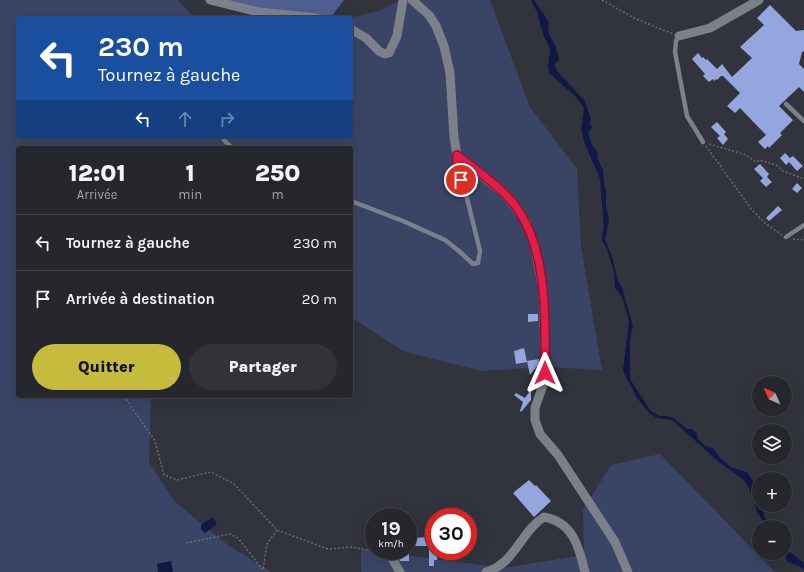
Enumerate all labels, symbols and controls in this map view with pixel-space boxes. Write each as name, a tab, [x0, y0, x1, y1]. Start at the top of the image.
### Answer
text: 230 m	[98, 30, 184, 63]
icon: left	[32, 32, 84, 84]
text: Tournez à gauche	[98, 64, 240, 86]
icon: left	[132, 108, 154, 130]
icon: ahead	[174, 108, 196, 130]
icon: right	[216, 108, 238, 130]
text: 12:01	[69, 159, 126, 187]
text: 1	[186, 159, 195, 187]
text: 250	[255, 159, 300, 187]
pin	[444, 163, 478, 197]
icon: arrive	[450, 169, 472, 191]
text: Arrivée	[77, 187, 117, 202]
text: min	[178, 187, 202, 202]
text: m	[271, 187, 284, 202]
icon: left	[32, 232, 54, 254]
text: Tournez à gauche	[66, 234, 190, 252]
text: 230 m	[293, 234, 337, 252]
icon: arrive	[32, 288, 54, 310]
text: Arrivée à destination	[66, 290, 215, 308]
text: 20 m	[302, 290, 337, 308]
button: Quitter	[32, 344, 181, 390]
button: Partager	[189, 344, 337, 390]
position arrow	[524, 352, 566, 394]
north arrow	[752, 376, 792, 416]
map controls	[752, 376, 792, 560]
button: layers	[752, 424, 792, 464]
button: +	[752, 472, 792, 512]
speed limit sign: 30	[425, 508, 477, 560]
text: 19	[381, 517, 401, 540]
button: −	[752, 520, 792, 560]
text: km/h	[378, 538, 404, 550]

